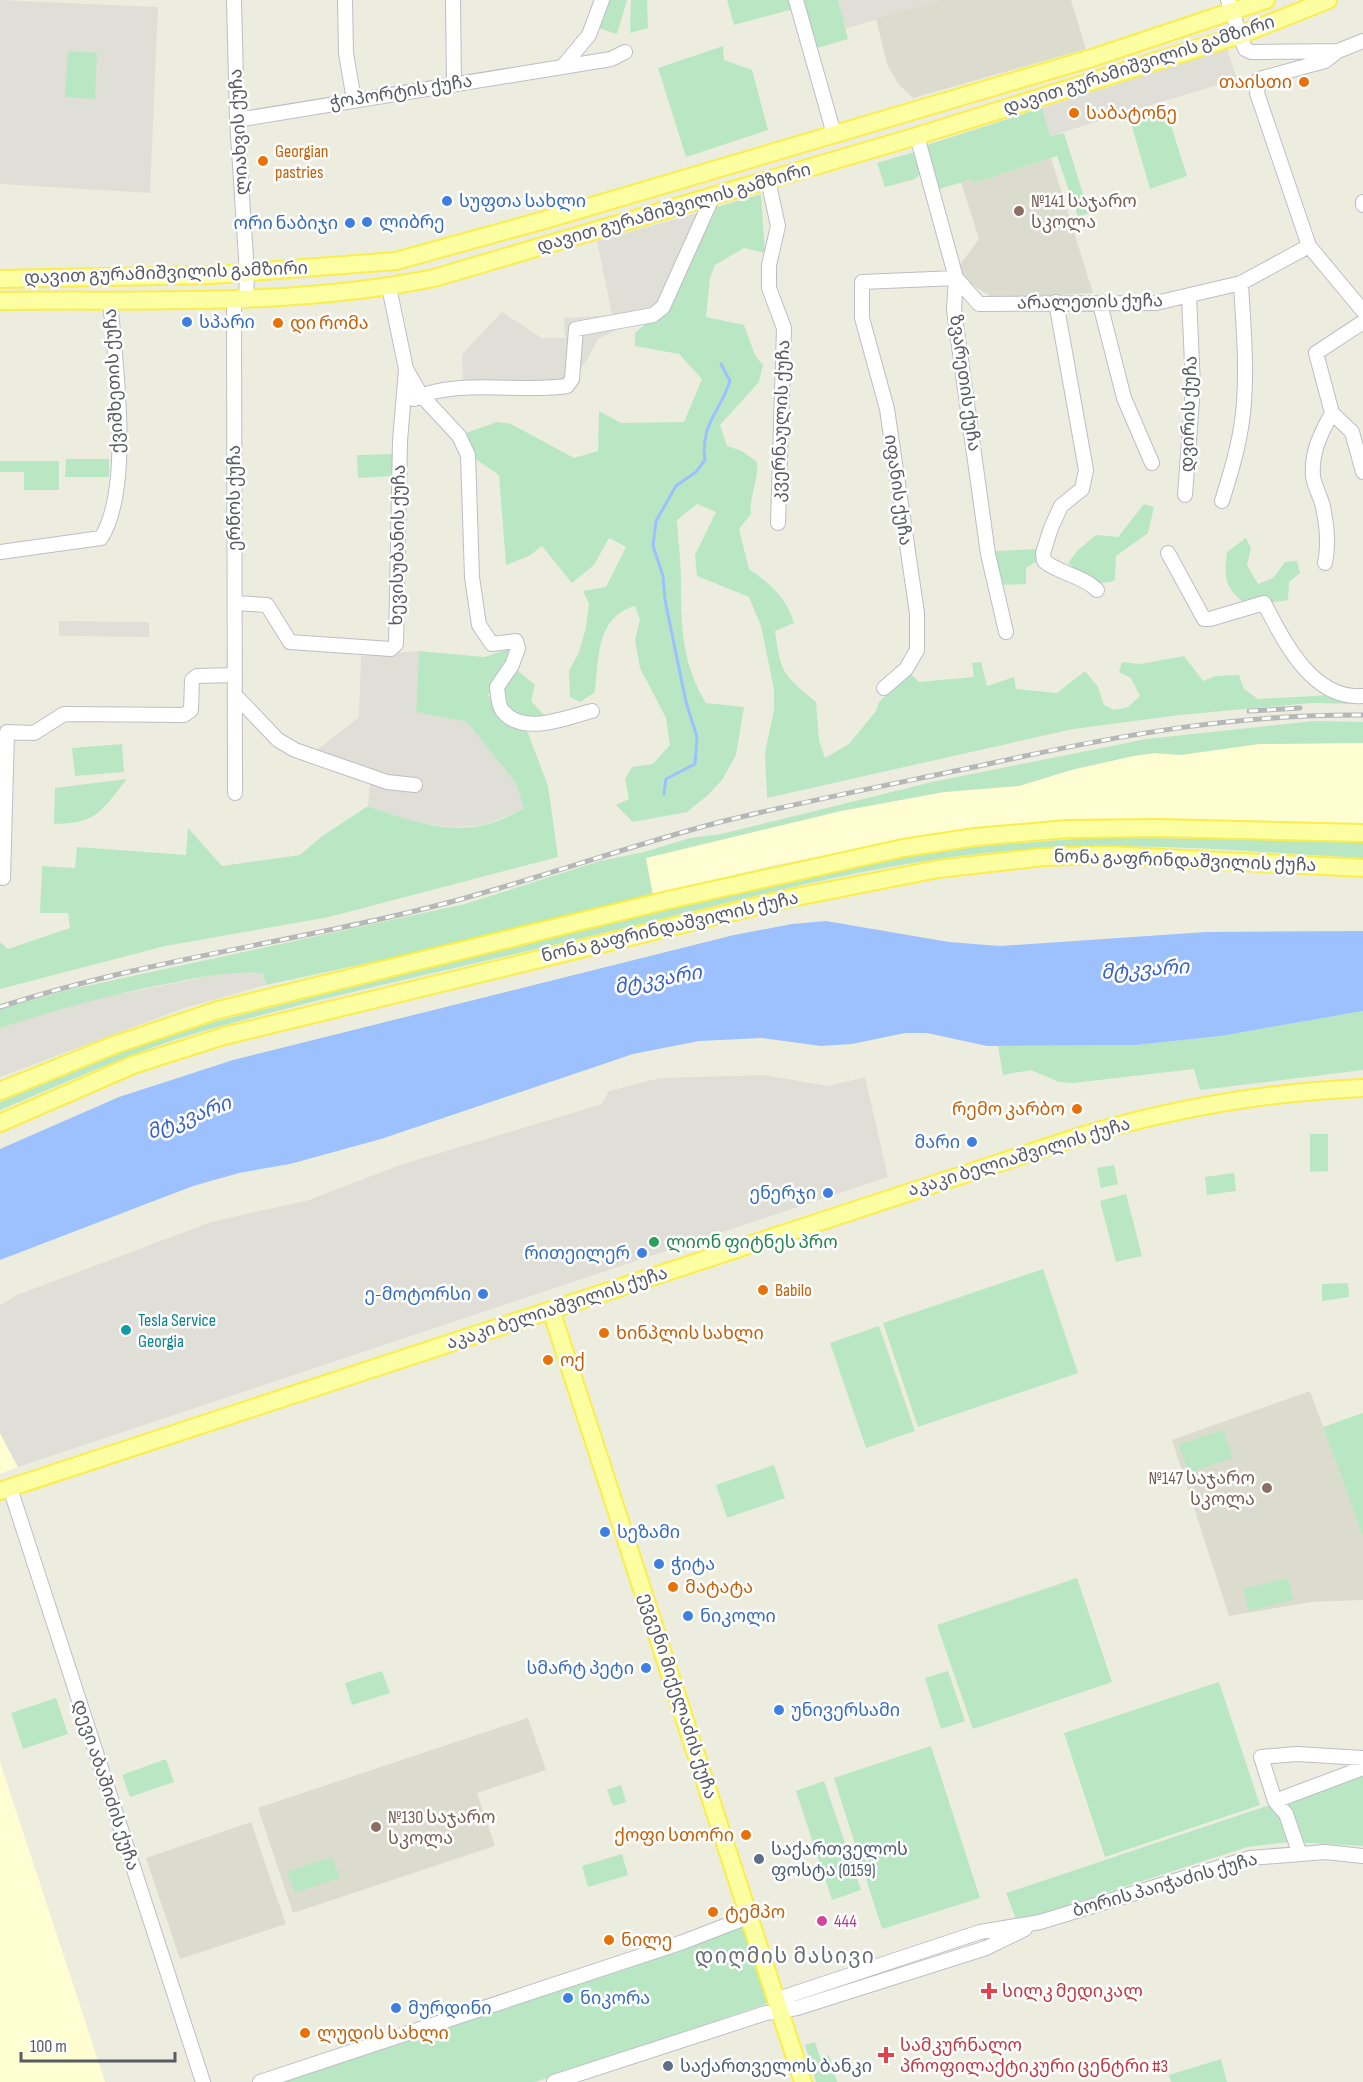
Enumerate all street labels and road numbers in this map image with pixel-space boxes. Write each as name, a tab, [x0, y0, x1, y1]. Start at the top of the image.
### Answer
street label: დავით გურამიშვილის გამზირი	[1001, 11, 1277, 119]
street label: ლიახვის ქუჩა	[225, 68, 253, 196]
street label: ჭოპორტის ქუჩა	[328, 70, 474, 114]
street label: დავით გურამიშვილის გამზირი	[535, 159, 813, 257]
street label: დავით გურამიშვილის გამზირი	[24, 258, 308, 288]
street label: არალეთის ქუჩა	[1017, 290, 1163, 314]
street label: ქვიშხეთის ქუჩა	[100, 308, 128, 454]
street label: ზვარეთის ქუჩა	[945, 313, 985, 453]
street label: კვერნაულის ქუჩა	[768, 339, 794, 503]
street label: დვირის ქუჩა	[1176, 355, 1202, 473]
street label: იფანის ქუჩა	[880, 433, 916, 547]
street label: ერწოს ქუჩა	[224, 445, 245, 551]
street label: ხევისუბანის ქუჩა	[386, 464, 410, 626]
street label: ნონა გაფრინდაშვილის ქუჩა	[1053, 846, 1317, 876]
street label: ნონა გაფრინდაშვილის ქუჩა	[540, 887, 800, 967]
street label: აკაკი ბელიაშვილის ქუჩა	[905, 1113, 1133, 1201]
street label: აკაკი ბელიაშვილის ქუჩა	[444, 1262, 670, 1354]
street label: ევგენი მიქელაძის ქუჩა	[635, 1590, 721, 1802]
street label: დევი აბაშიძის ქუჩა	[68, 1697, 144, 1873]
street label: ბორის პაიჭაძის ქუჩა	[1070, 1849, 1260, 1921]

